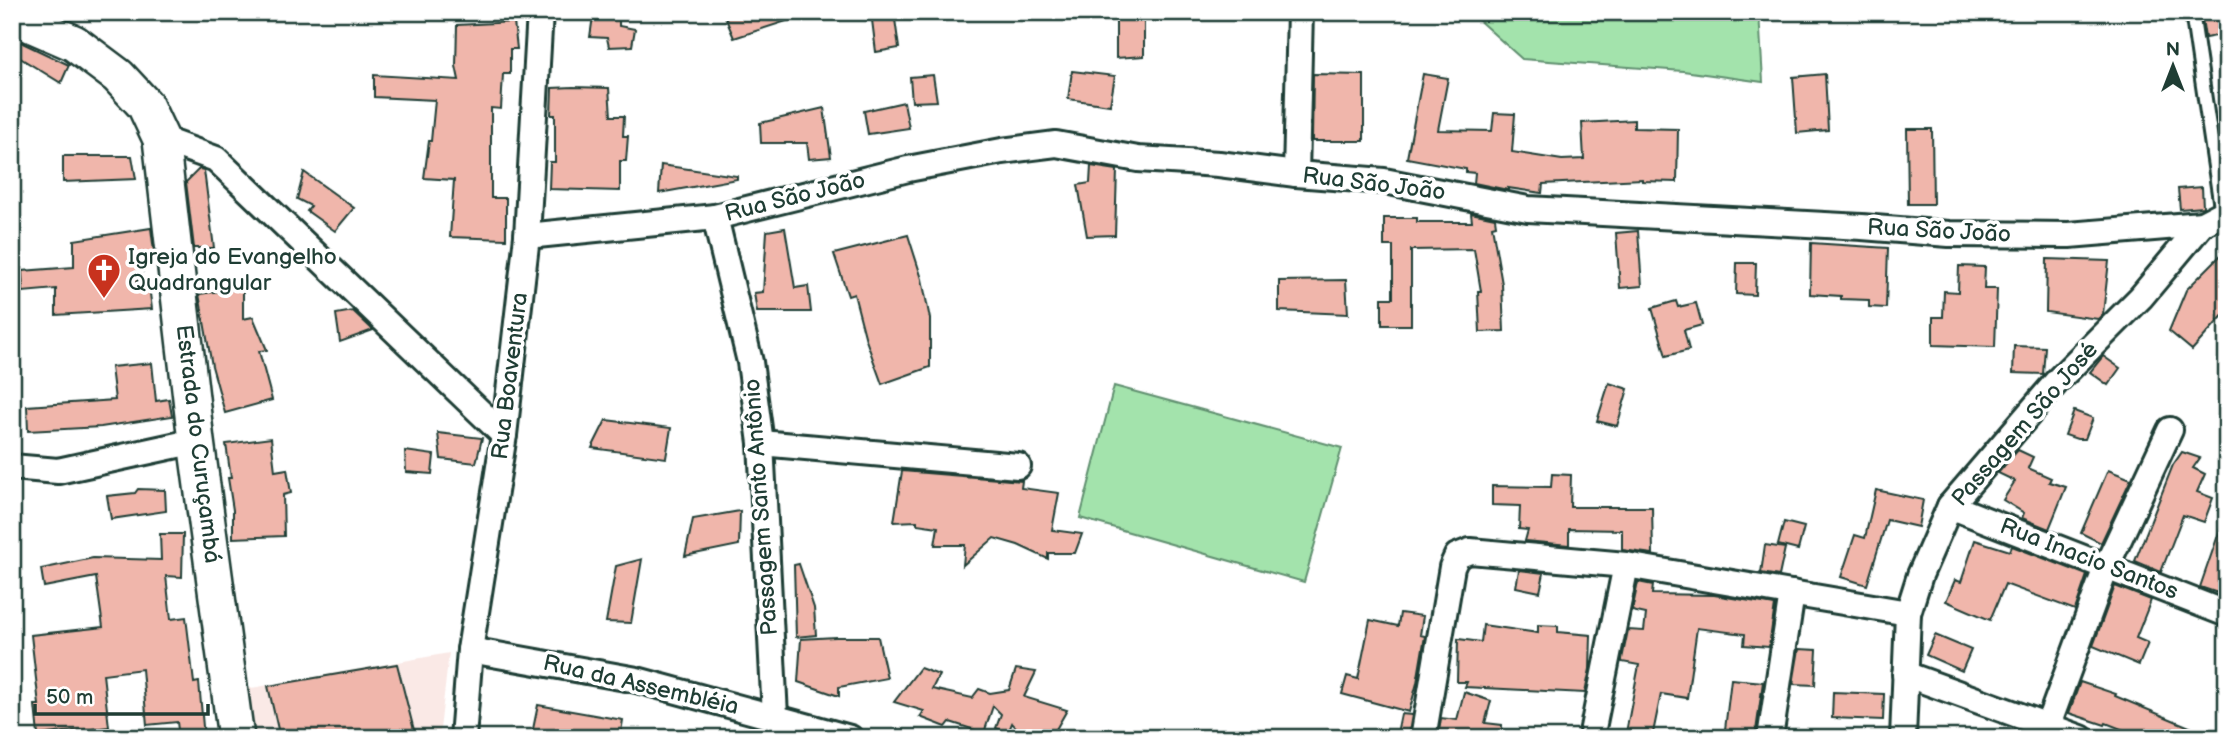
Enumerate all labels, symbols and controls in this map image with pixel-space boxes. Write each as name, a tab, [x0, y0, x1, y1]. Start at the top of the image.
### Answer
north arrow	[2138, 32, 2208, 102]
text: N	[2166, 39, 2180, 62]
street label: Rua São João	[1301, 161, 1447, 207]
street label: Rua São João	[722, 166, 868, 228]
street label: Rua São João	[1866, 213, 2012, 249]
place label: Igreja do Evangelho Quadrangular	[128, 243, 337, 297]
church icon: Igreja do Evangelho Quadrangular	[85, 251, 123, 300]
street label: Rua Boaventura	[486, 291, 534, 461]
street label: Estrada do Curuçambá	[169, 323, 227, 565]
street label: Passagem São José	[1946, 336, 2104, 512]
street label: Passagem Santo Antônio	[738, 378, 784, 636]
street label: Rua Inacio Santos	[1996, 512, 2182, 606]
street label: Rua da Assembléia	[541, 649, 741, 721]
scale bar	[35, 673, 208, 717]
text: 50 m	[46, 685, 93, 710]

